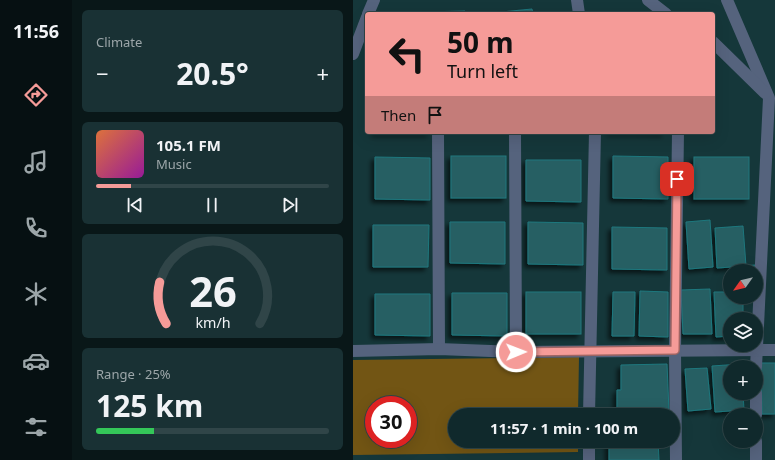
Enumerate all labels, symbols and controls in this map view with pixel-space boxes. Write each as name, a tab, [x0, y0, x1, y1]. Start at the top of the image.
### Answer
text: 11:56	[13, 19, 59, 43]
text: 50 m	[447, 23, 514, 61]
icon: left	[381, 28, 433, 80]
text: Climate	[96, 33, 142, 51]
text: 20.5°	[176, 53, 249, 94]
text: −	[96, 58, 109, 88]
text: +	[316, 58, 329, 88]
text: Turn left	[447, 59, 518, 83]
icon: directions	[22, 81, 50, 109]
icon: arrive	[424, 104, 446, 126]
text: Then	[381, 105, 416, 125]
text: 105.1 FM	[156, 135, 221, 155]
icon: music	[22, 148, 50, 176]
text: Music	[156, 155, 192, 173]
pin	[660, 162, 694, 196]
icon: arrive	[666, 168, 688, 190]
icon: previous	[124, 194, 146, 216]
icon: pause	[201, 194, 223, 216]
icon: next	[279, 194, 301, 216]
icon: phone	[22, 214, 50, 242]
text: 26	[189, 263, 236, 319]
north arrow	[723, 264, 763, 304]
map controls	[723, 264, 763, 448]
icon: climate	[22, 280, 50, 308]
button: layers	[723, 312, 763, 352]
text: km/h	[195, 313, 230, 332]
position arrow	[495, 331, 537, 373]
icon: car	[22, 347, 50, 375]
button: +	[723, 360, 763, 400]
text: Range · 25%	[96, 365, 171, 383]
text: 125 km	[96, 385, 203, 426]
speed limit sign: 30	[365, 396, 417, 448]
button: −	[723, 408, 763, 448]
icon: filters	[22, 413, 50, 441]
text: 11:57 · 1 min · 100 m	[490, 418, 638, 438]

